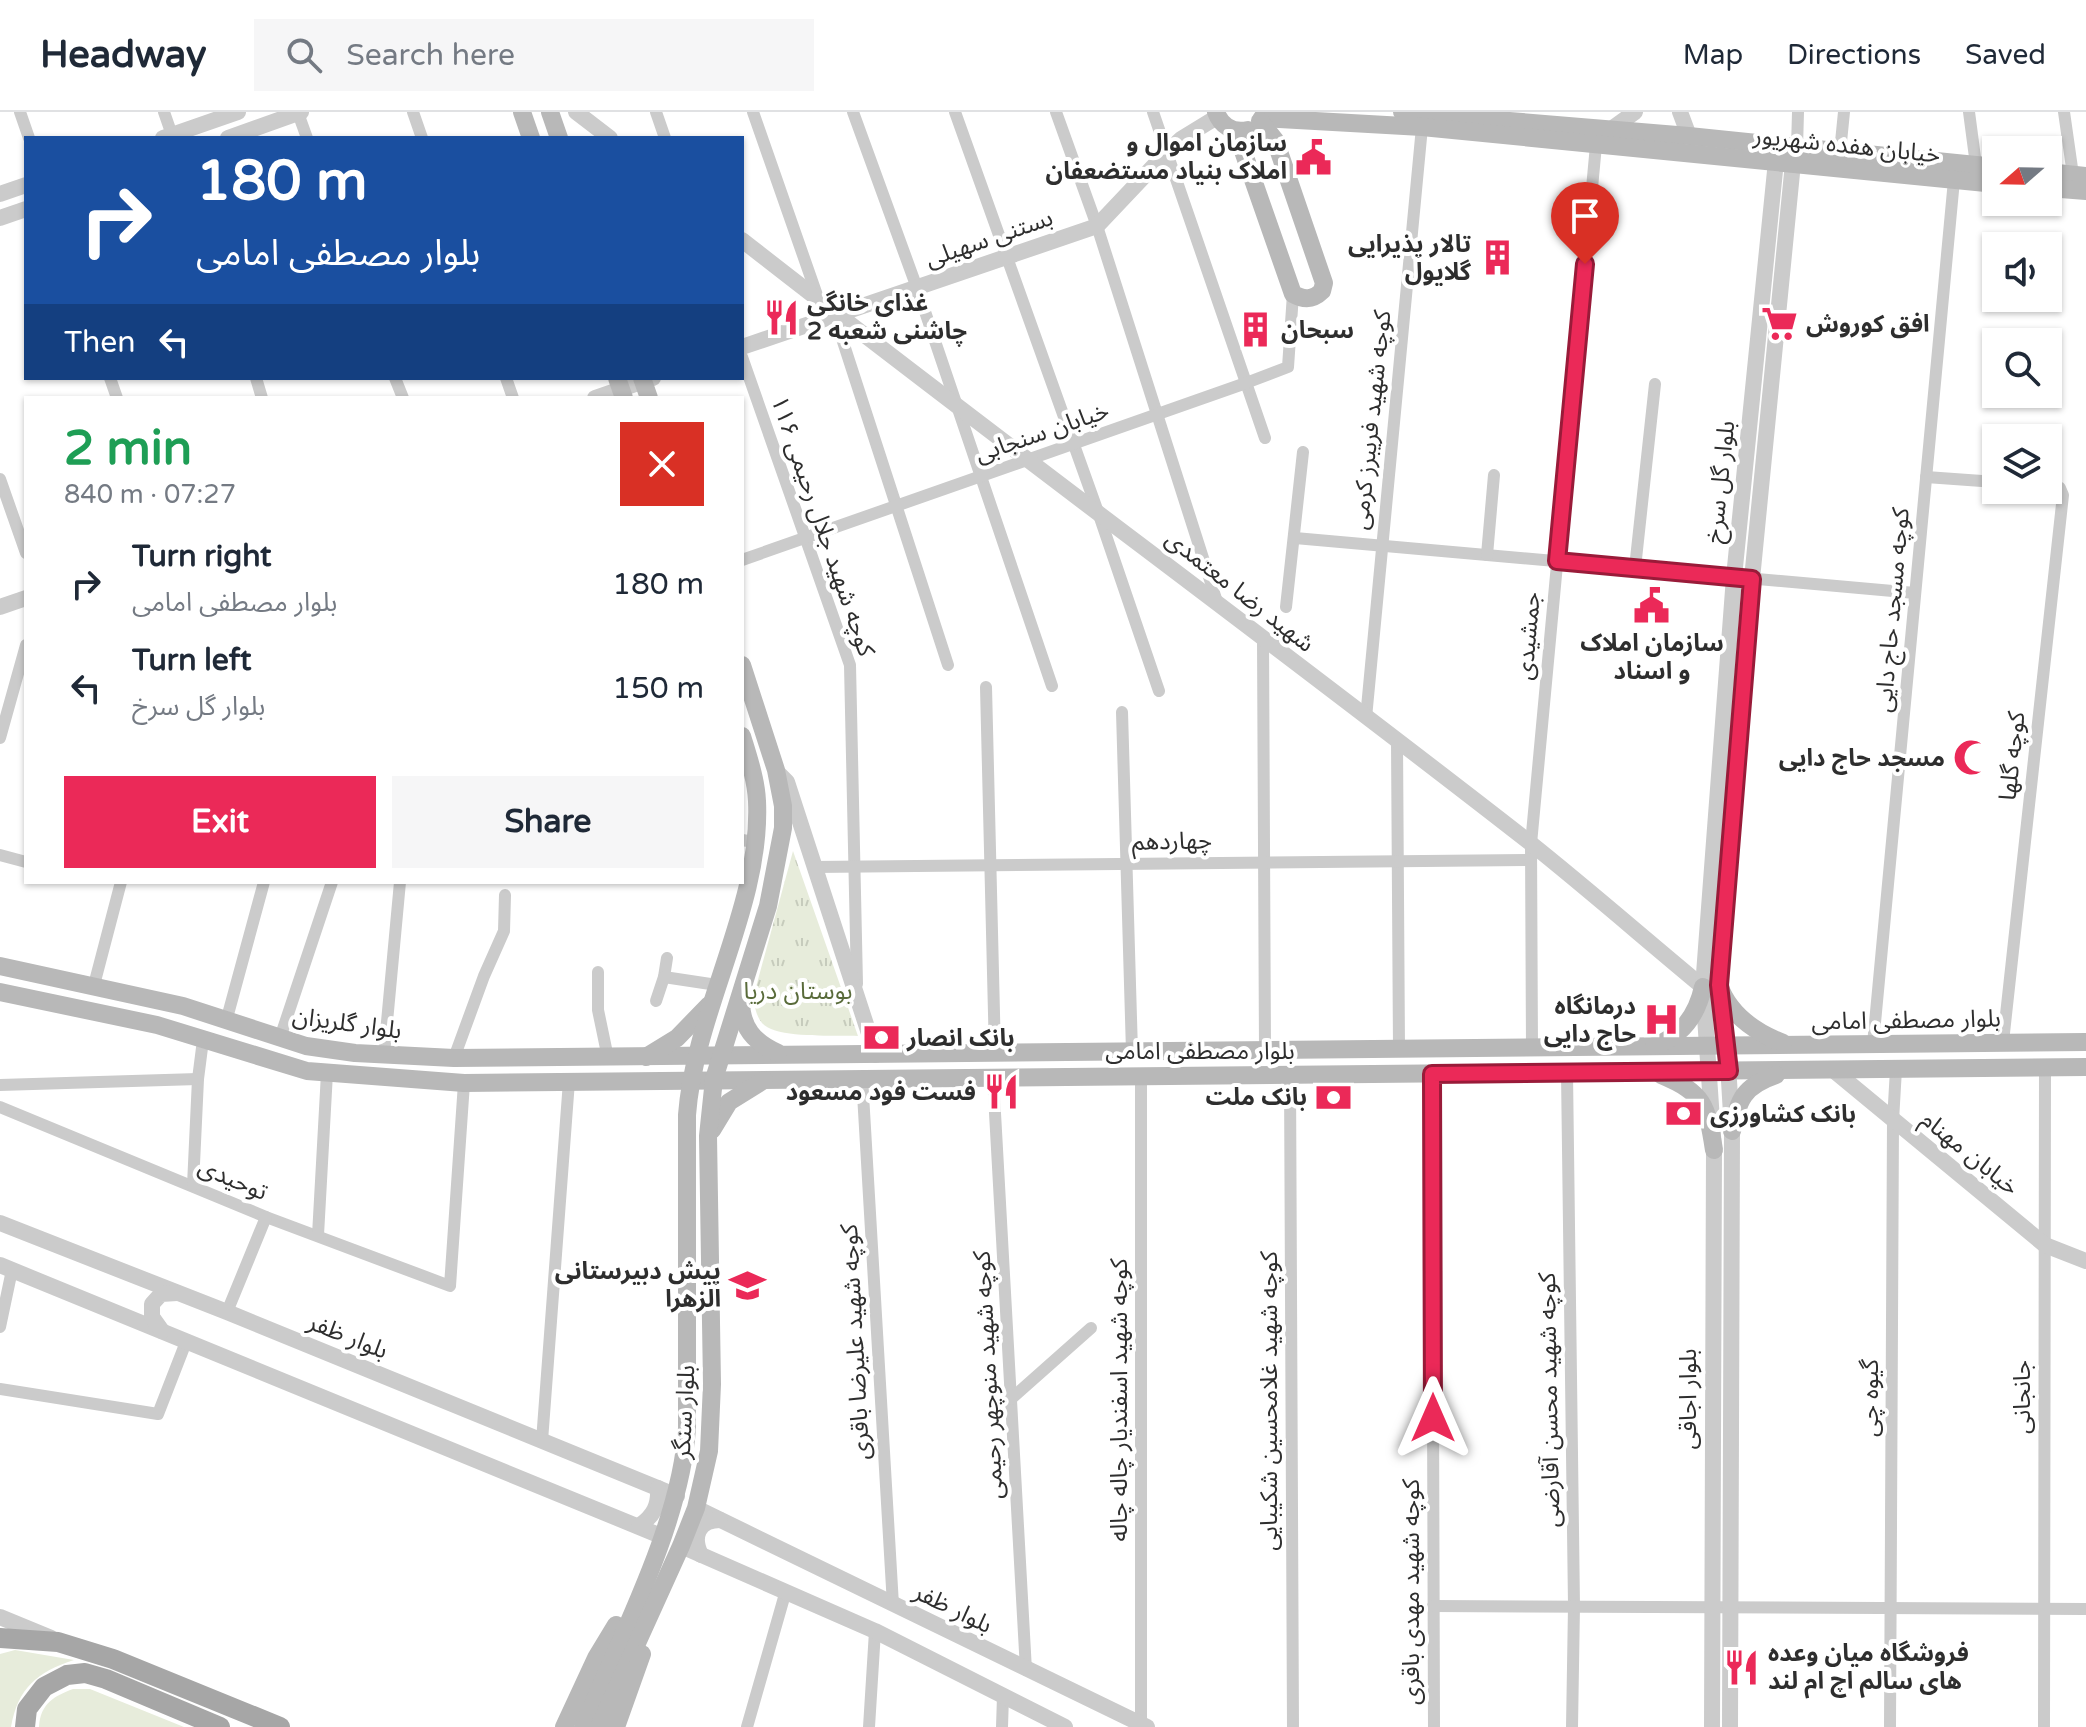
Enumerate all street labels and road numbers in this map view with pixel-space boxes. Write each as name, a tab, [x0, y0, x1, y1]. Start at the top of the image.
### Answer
street label: خیابان هفده شهریور	[1751, 121, 1942, 170]
street label: بستنی سهیلی	[922, 203, 1057, 274]
street label: کوچه شهید فریبرز کرمی	[1346, 308, 1398, 531]
street label: کوچه شهید جلال رحیمی ۱۱۶	[764, 392, 881, 661]
street label: خیابان سنجابی	[971, 396, 1113, 469]
street label: بلوار گل سرخ	[1700, 419, 1743, 545]
street label: کوچه مسجد حاج دایی	[1869, 505, 1918, 714]
street label: شهید رضا معتمدی	[1159, 524, 1320, 658]
street label: جمشیدی	[1510, 591, 1547, 681]
street label: کوچه گلها	[1993, 709, 2032, 802]
street label: چهاردهم	[1132, 826, 1212, 859]
street label: بلوار گلریزان	[291, 1001, 403, 1045]
street label: بلوار مصطفی امامی	[1811, 1004, 2001, 1037]
street label: بلوار مصطفی امامی	[1105, 1037, 1295, 1066]
street label: خیابان مهنام	[1913, 1105, 2025, 1204]
street label: توحیدی	[194, 1152, 272, 1207]
street label: کوچه شهید علیرضا باقری	[835, 1222, 876, 1461]
street label: کوچه شهید منوچهر رحیمی	[967, 1249, 1010, 1500]
street label: کوچه شهید غلامحسین شکیبایی	[1255, 1250, 1284, 1551]
street label: کوچه شهید اسفندیار چاله چاله	[1105, 1257, 1134, 1542]
street label: کوچه شهید محسن آقارضی	[1533, 1271, 1566, 1528]
street label: بلوار ظفر	[303, 1307, 392, 1366]
street label: بلوار اجاقی	[1674, 1349, 1703, 1449]
street label: گیوه چی	[1856, 1358, 1885, 1437]
street label: جانجانی	[2008, 1360, 2037, 1434]
street label: بلوار سنگر	[667, 1364, 701, 1461]
street label: کوچه شهید مهدی باقری	[1397, 1478, 1426, 1705]
street label: بلوار ظفر	[908, 1577, 997, 1640]

